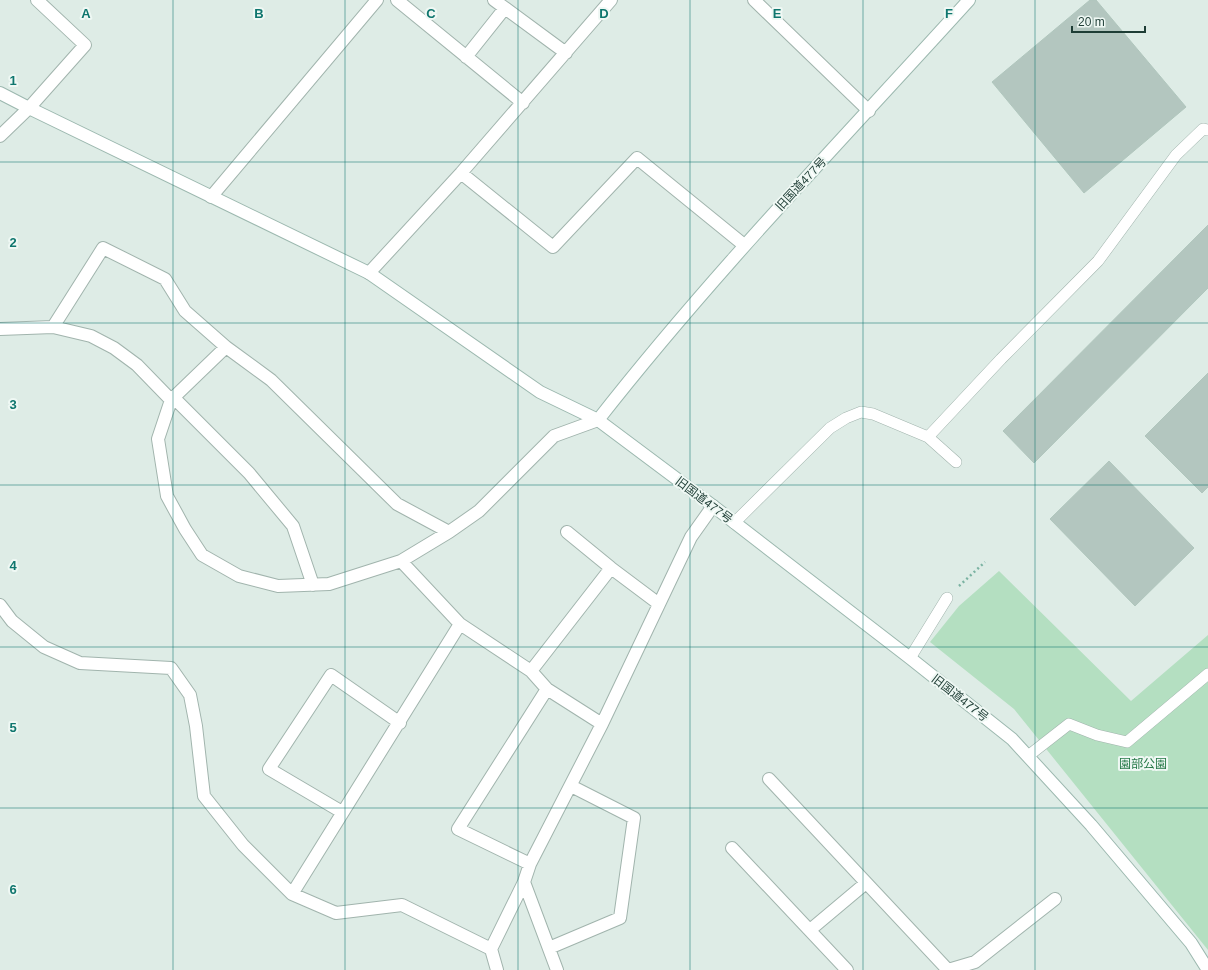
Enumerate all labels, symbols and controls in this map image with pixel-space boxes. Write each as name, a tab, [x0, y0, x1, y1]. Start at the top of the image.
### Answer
text: A	[81, 6, 91, 21]
text: B	[254, 6, 264, 21]
text: C	[426, 6, 436, 21]
text: D	[599, 6, 609, 21]
text: E	[773, 6, 782, 21]
text: F	[945, 6, 953, 21]
scale bar	[1072, 8, 1145, 34]
text: 20 m	[1078, 15, 1105, 29]
text: 1	[9, 73, 17, 88]
street label: 旧国道477号	[773, 154, 829, 214]
text: 2	[9, 235, 17, 250]
text: 3	[9, 397, 17, 412]
street label: 旧国道477号	[673, 474, 735, 526]
text: 4	[9, 558, 17, 573]
street label: 旧国道477号	[929, 672, 991, 724]
text: 5	[9, 720, 17, 735]
park label: 園部公園	[1119, 757, 1167, 771]
text: 6	[9, 882, 17, 897]

